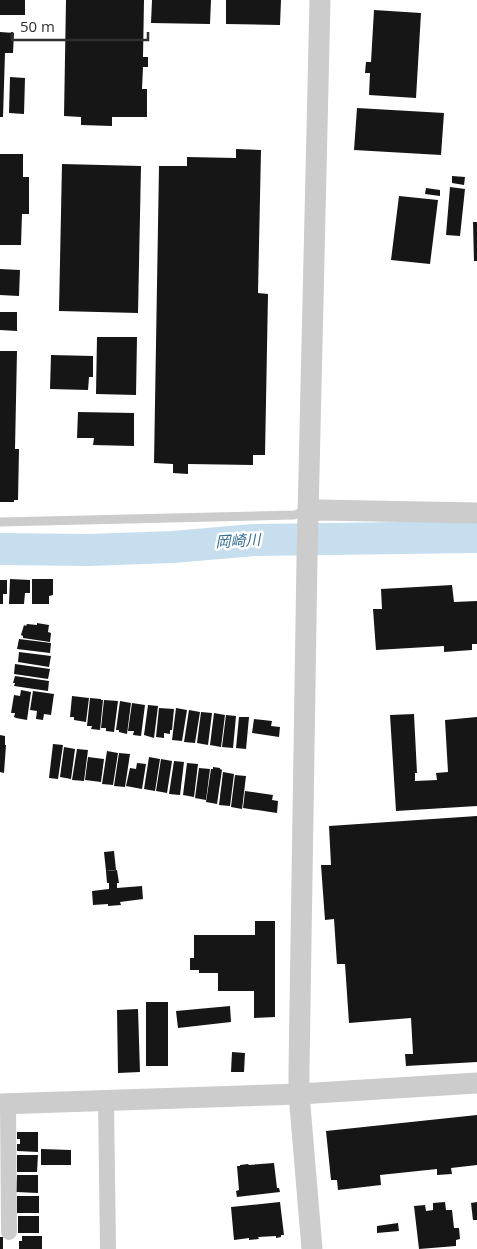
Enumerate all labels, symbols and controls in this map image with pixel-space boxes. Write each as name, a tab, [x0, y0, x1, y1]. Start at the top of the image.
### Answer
scale bar	[12, 10, 149, 42]
text: 50 m	[20, 16, 55, 36]
water label: 岡崎川	[215, 529, 263, 551]

